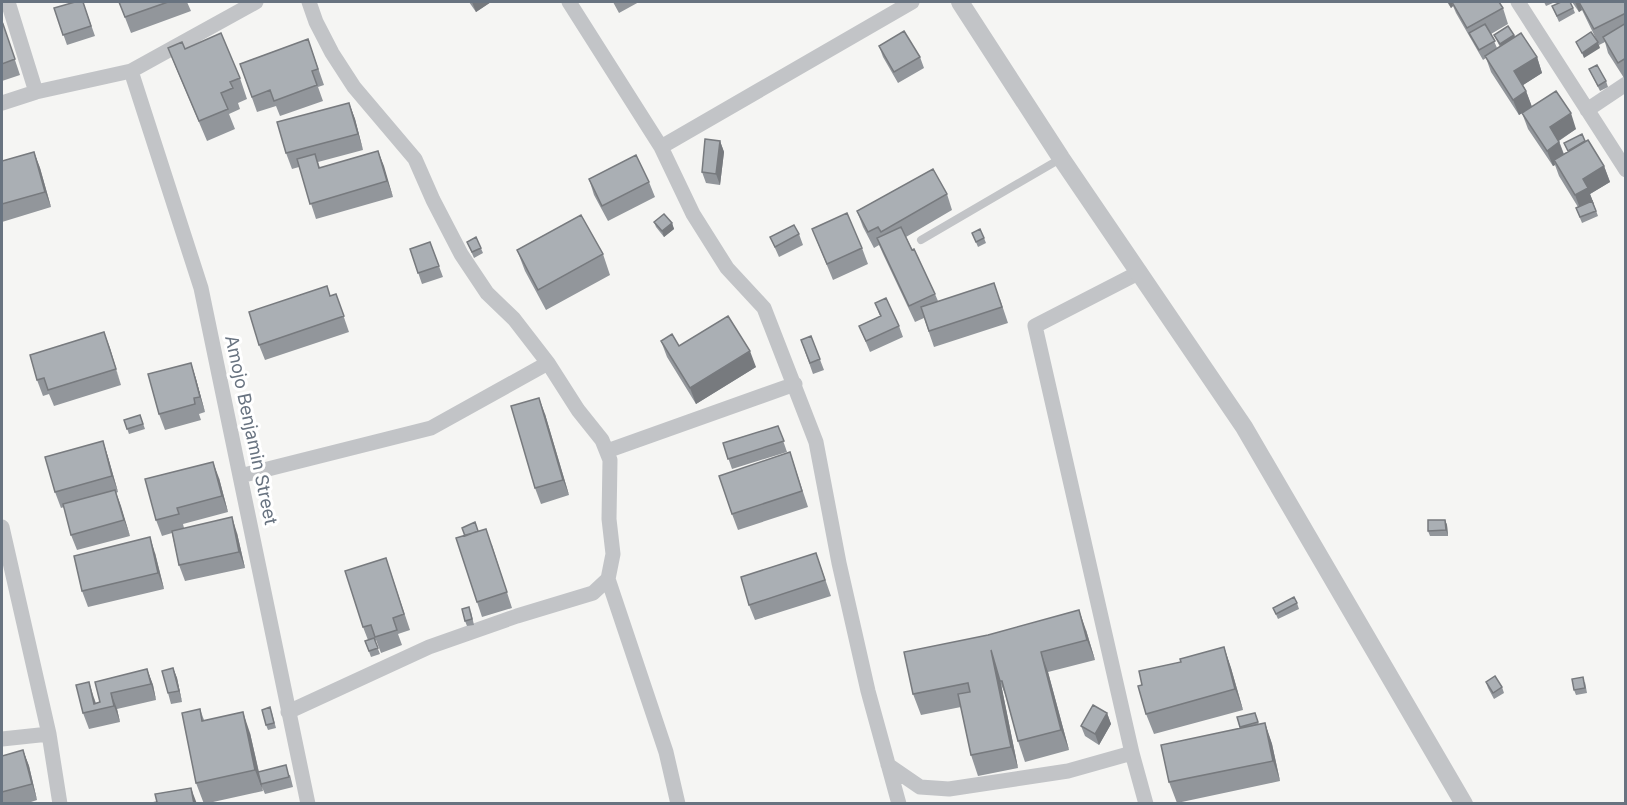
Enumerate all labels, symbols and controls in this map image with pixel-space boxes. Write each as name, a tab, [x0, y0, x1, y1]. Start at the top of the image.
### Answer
street label: Amojo Benjamin Street	[221, 333, 282, 527]

